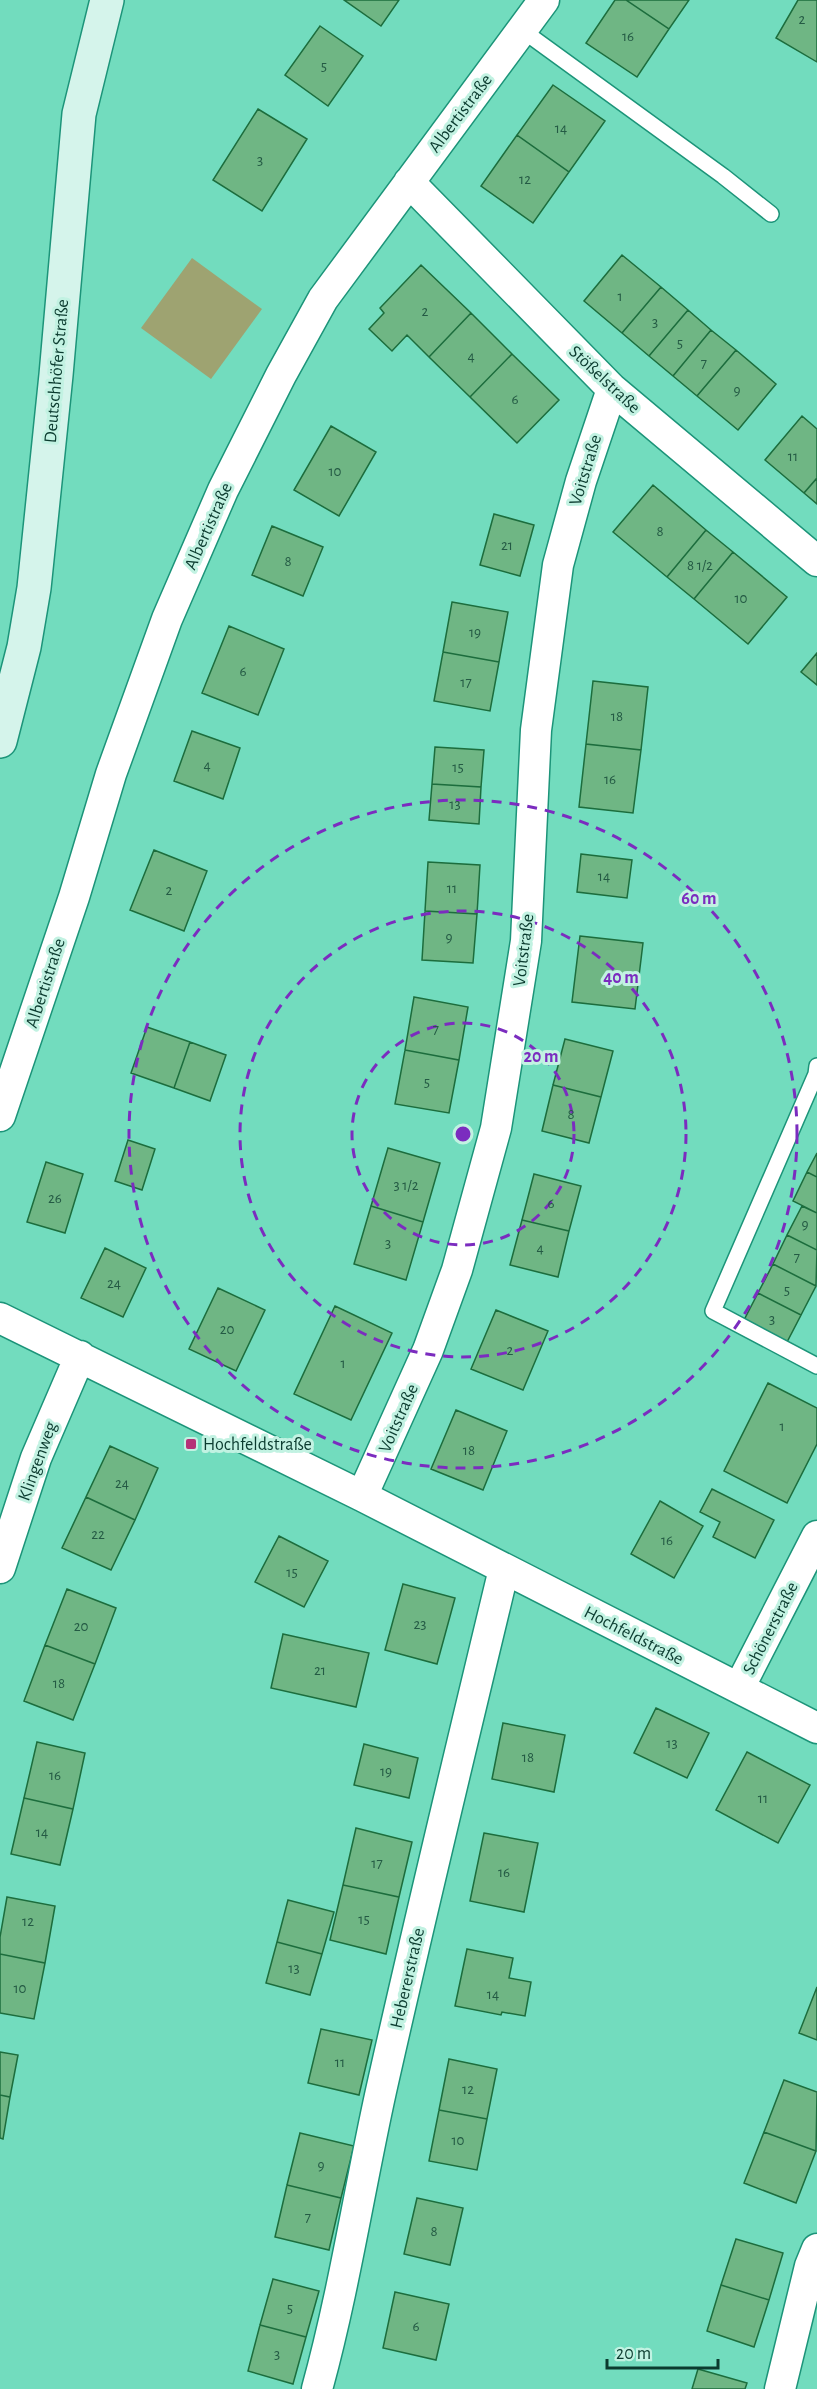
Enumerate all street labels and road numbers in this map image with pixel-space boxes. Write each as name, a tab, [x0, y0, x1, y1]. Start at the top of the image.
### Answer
street label: Albertistraße	[426, 71, 496, 156]
street label: Deutschhöfer Straße	[42, 298, 72, 444]
street label: Stößelstraße	[565, 342, 643, 417]
street label: Voitstraße	[567, 433, 605, 508]
street label: Albertistraße	[182, 480, 236, 573]
street label: Voitstraße	[511, 913, 537, 987]
street label: Albertistraße	[23, 936, 69, 1030]
street label: Voitstraße	[376, 1381, 422, 1455]
street label: Klingenweg	[15, 1419, 61, 1503]
street label: Schönerstraße	[740, 1579, 802, 1678]
street label: Hochfeldstraße	[581, 1603, 686, 1669]
street label: Hebererstraße	[388, 1926, 428, 2030]

